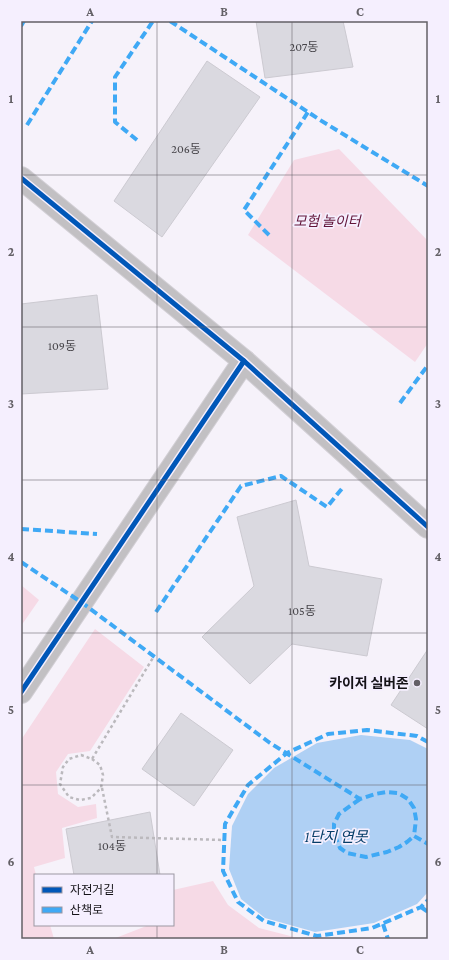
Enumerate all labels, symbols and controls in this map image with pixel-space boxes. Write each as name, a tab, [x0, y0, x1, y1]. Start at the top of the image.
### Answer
text: A	[85, 4, 94, 19]
text: B	[220, 4, 228, 19]
text: C	[356, 4, 364, 19]
house number: 207동	[290, 40, 318, 54]
text: 1	[9, 91, 14, 106]
text: 1	[436, 91, 441, 106]
house number: 206동	[171, 142, 201, 156]
park label: 모험 놀이터	[293, 213, 363, 229]
text: 2	[8, 244, 15, 259]
text: 2	[435, 244, 442, 259]
house number: 109동	[48, 339, 76, 353]
text: 3	[8, 396, 14, 411]
text: 3	[435, 396, 441, 411]
text: 4	[7, 549, 15, 564]
text: 4	[434, 549, 442, 564]
house number: 105동	[288, 604, 316, 618]
place label: 카이저 실버존	[329, 675, 409, 691]
marker: 카이저 실버존	[412, 678, 422, 688]
text: 5	[8, 702, 14, 717]
text: 5	[435, 702, 441, 717]
water label: 1단지 연못	[305, 829, 369, 845]
house number: 104동	[98, 839, 126, 853]
text: 6	[7, 854, 15, 869]
text: 6	[434, 854, 442, 869]
legend	[34, 874, 174, 926]
text: 자전거길	[70, 883, 114, 897]
text: 산책로	[70, 903, 103, 917]
text: A	[85, 942, 94, 957]
text: B	[220, 942, 228, 957]
text: C	[356, 942, 364, 957]

